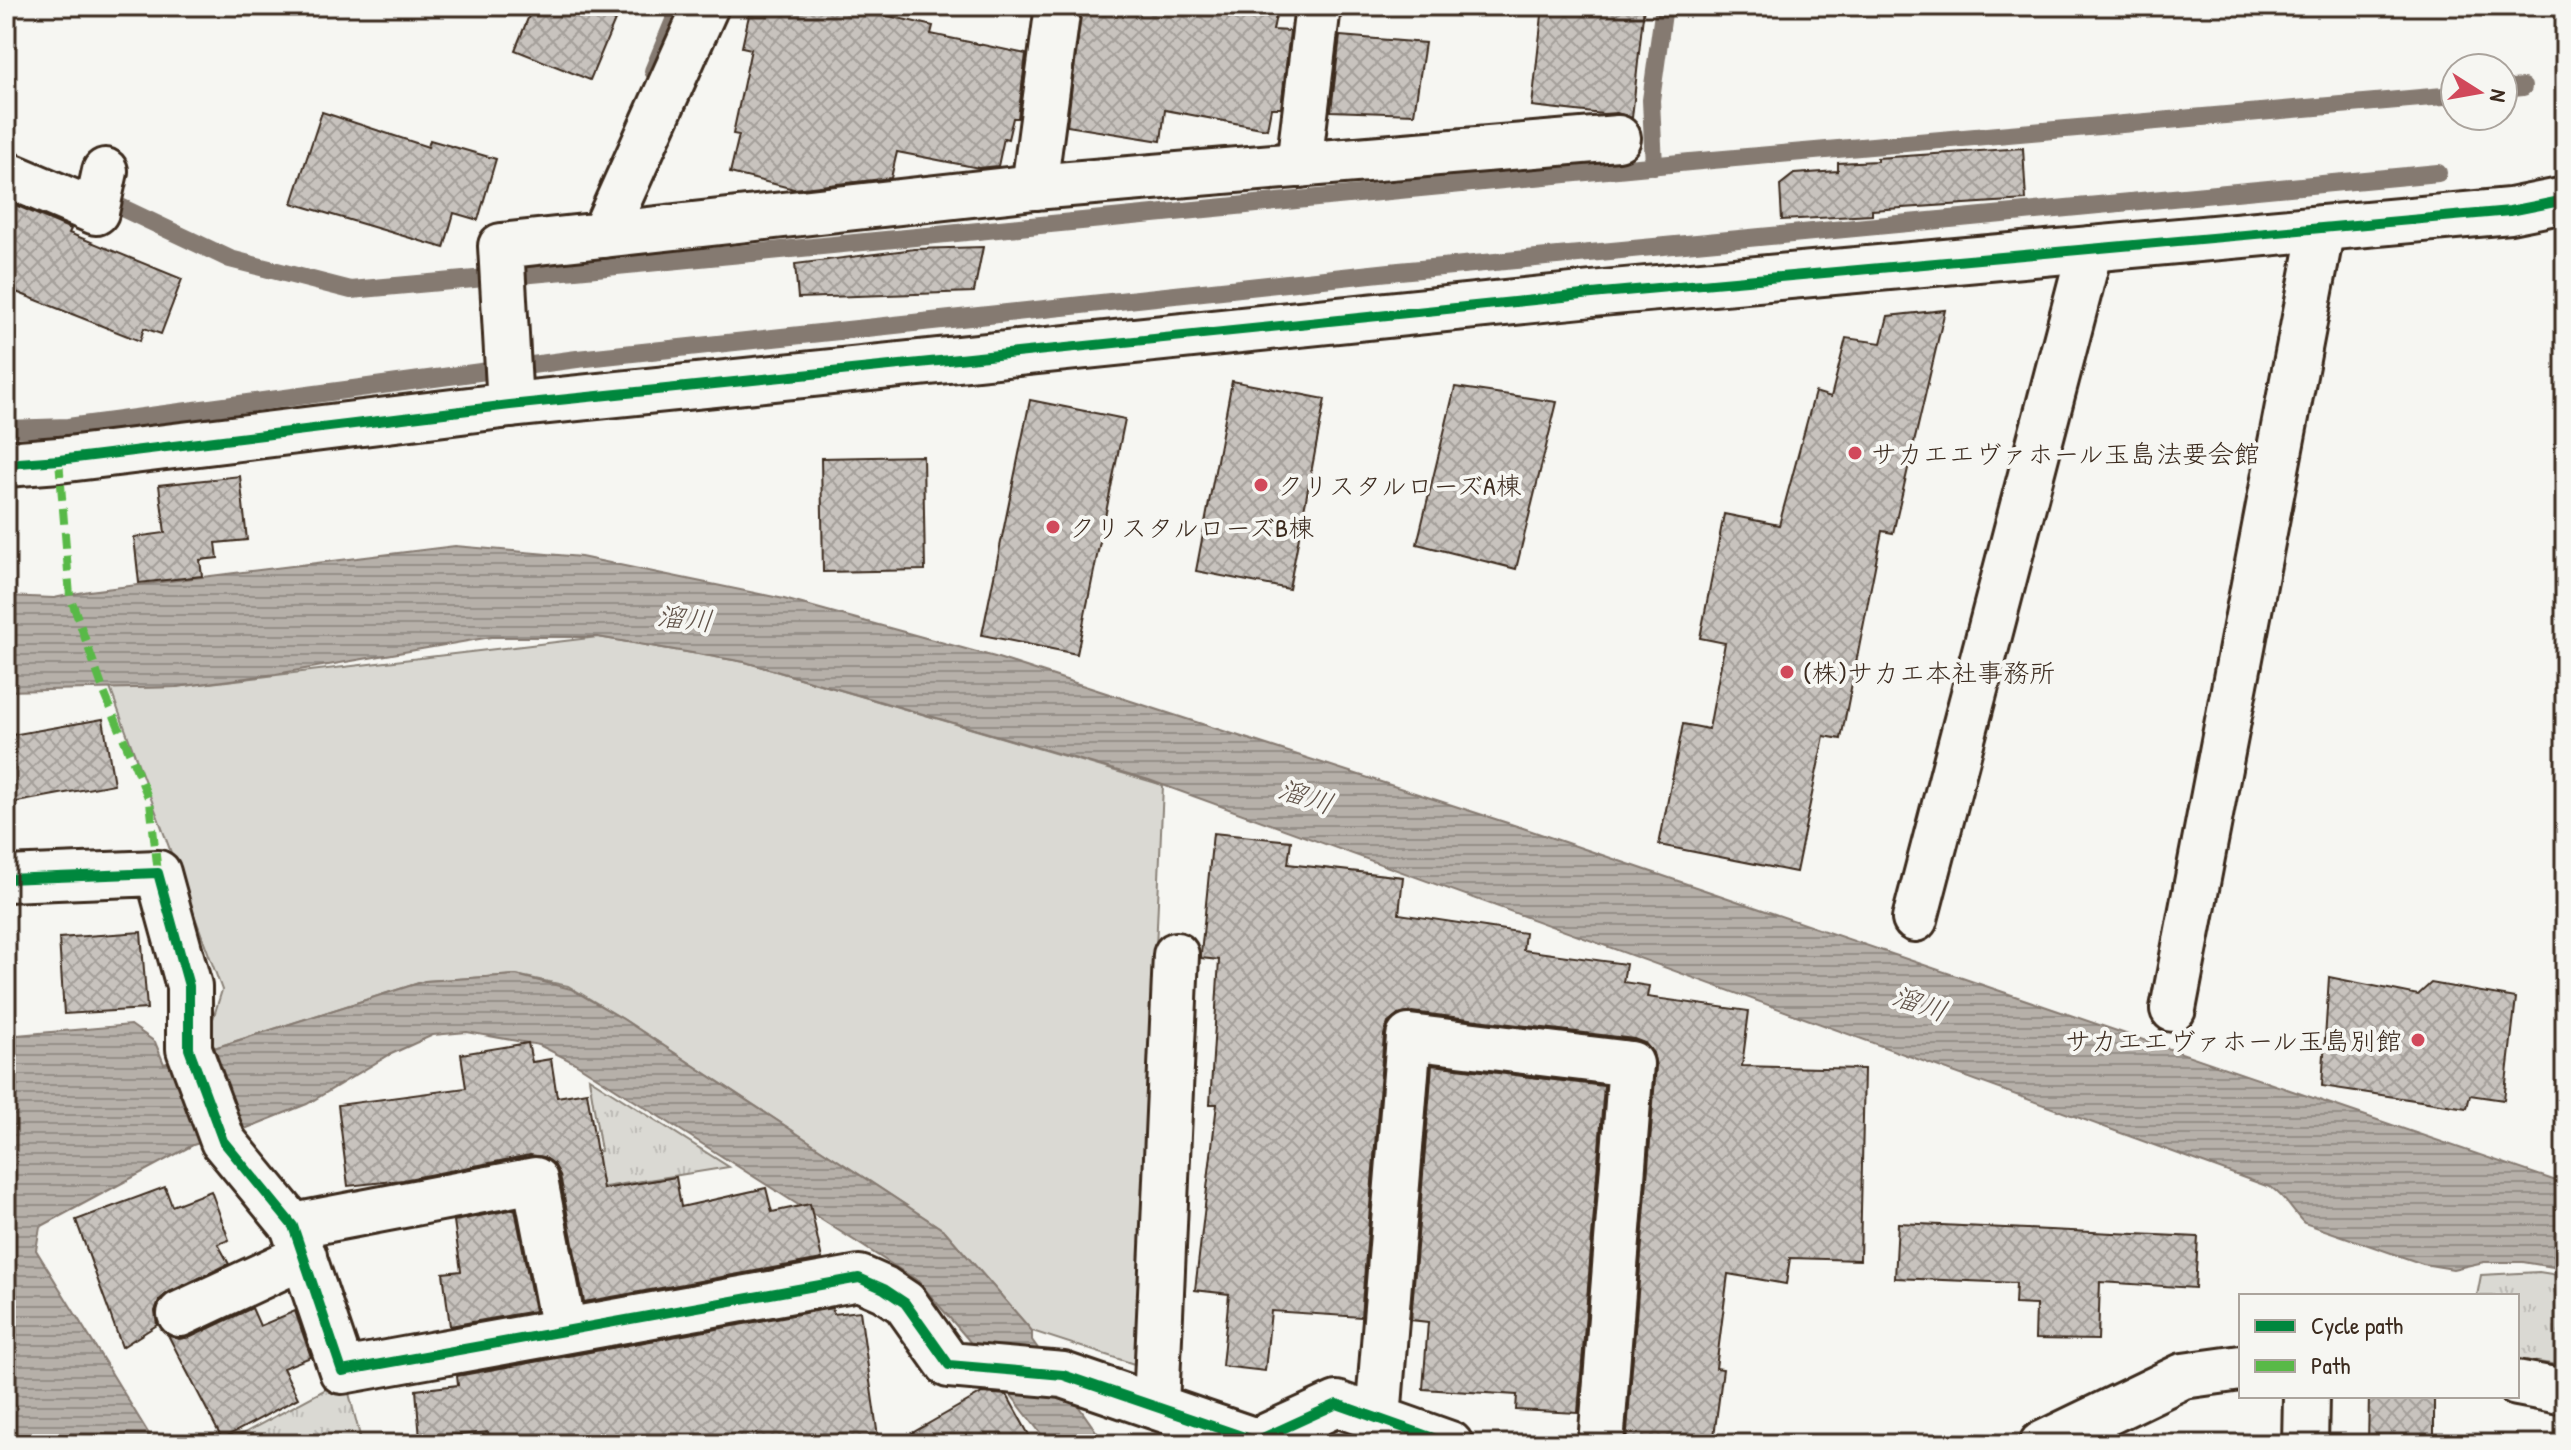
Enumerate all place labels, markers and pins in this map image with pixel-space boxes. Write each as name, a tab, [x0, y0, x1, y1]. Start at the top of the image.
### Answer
place label: サカエエヴァホール玉島法要会館	[1871, 436, 2260, 471]
marker: サカエエヴァホール玉島法要会館	[1846, 444, 1864, 462]
place label: クリスタルローズA棟	[1277, 468, 1522, 503]
marker: クリスタルローズA棟	[1252, 476, 1270, 494]
place label: クリスタルローズB棟	[1069, 510, 1314, 545]
marker: クリスタルローズB棟	[1044, 518, 1062, 536]
place label: (株)サカエ本社事務所	[1803, 655, 2055, 690]
marker: (株)サカエ本社事務所	[1778, 663, 1796, 681]
place label: サカエエヴァホール玉島別館	[2065, 1023, 2402, 1058]
marker: サカエエヴァホール玉島別館	[2409, 1031, 2427, 1049]

